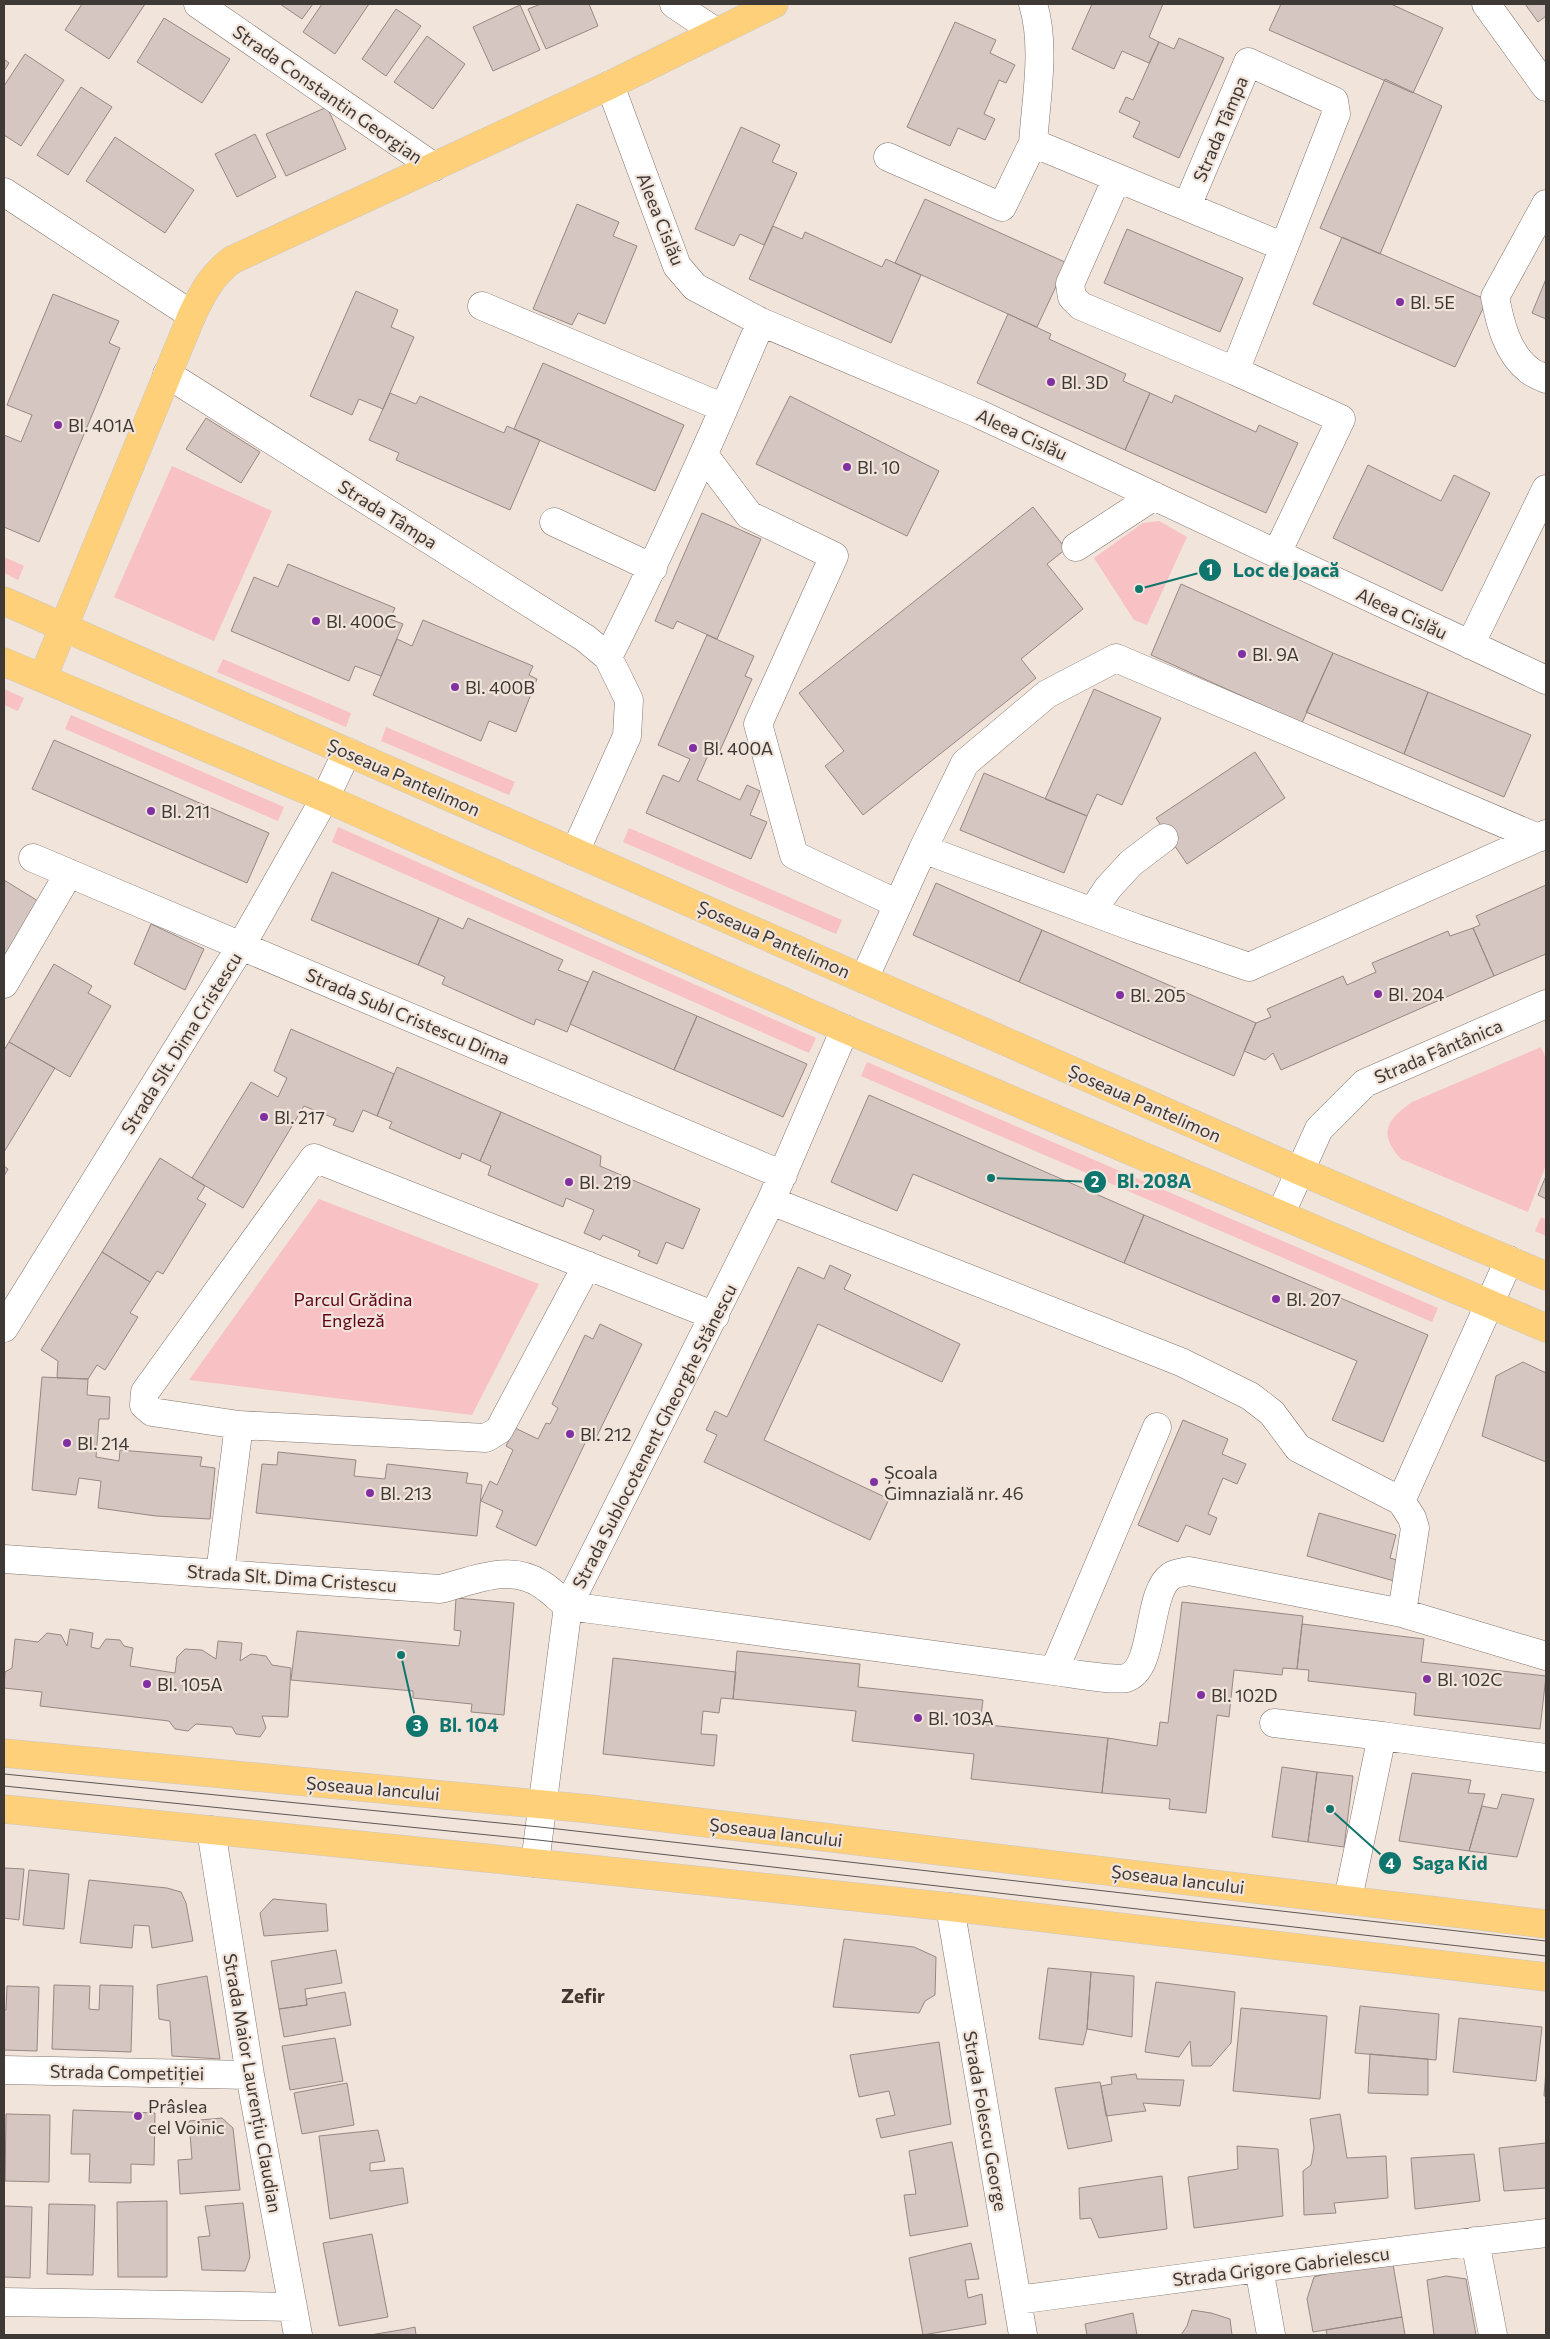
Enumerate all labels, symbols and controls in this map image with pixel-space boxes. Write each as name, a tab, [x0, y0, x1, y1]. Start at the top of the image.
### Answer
street label: Strada Constantin Georgian	[229, 20, 427, 168]
street label: Strada Tâmpa	[1188, 73, 1252, 185]
street label: Aleea Cislău	[632, 169, 690, 269]
place label: Bl. 5E	[1410, 291, 1455, 313]
marker: Bl. 5E	[1394, 296, 1406, 308]
place label: Bl. 3D	[1061, 371, 1108, 393]
marker: Bl. 3D	[1045, 376, 1057, 388]
street label: Aleea Cislău	[973, 403, 1071, 465]
place label: Bl. 401A	[68, 414, 135, 436]
marker: Bl. 401A	[52, 419, 64, 431]
place label: Bl. 10	[857, 456, 900, 478]
marker: Bl. 10	[841, 461, 853, 473]
street label: Strada Tâmpa	[334, 475, 442, 553]
callout: Loc de Joacă	[1198, 553, 1349, 587]
text: Loc de Joacă	[1233, 558, 1339, 581]
text: 1	[1207, 560, 1213, 578]
street label: Aleea Cislău	[1353, 582, 1451, 644]
place label: Bl. 400C	[326, 610, 397, 632]
marker: Bl. 400C	[310, 615, 322, 627]
place label: Bl. 9A	[1252, 643, 1299, 665]
marker: Bl. 9A	[1236, 648, 1248, 660]
place label: Bl. 400B	[465, 676, 535, 698]
marker: Bl. 400B	[449, 681, 461, 693]
street label: Șoseaua Pantelimon	[324, 733, 484, 821]
place label: Bl. 400A	[703, 737, 773, 759]
marker: Bl. 400A	[687, 742, 699, 754]
place label: Bl. 211	[161, 800, 210, 822]
marker: Bl. 211	[145, 805, 157, 817]
street label: Șoseaua Pantelimon	[694, 895, 854, 983]
street label: Strada Slt. Dima Cristescu	[116, 948, 246, 1138]
street label: Strada Subl Cristescu Dima	[303, 963, 513, 1069]
place label: Bl. 204	[1388, 983, 1445, 1005]
place label: Bl. 205	[1130, 984, 1186, 1006]
marker: Bl. 204	[1372, 988, 1384, 1000]
marker: Bl. 205	[1114, 989, 1126, 1001]
street label: Strada Fântânica	[1371, 1014, 1505, 1088]
street label: Șoseaua Pantelimon	[1065, 1059, 1225, 1147]
place label: Bl. 217	[274, 1106, 325, 1128]
marker: Bl. 217	[258, 1111, 270, 1123]
callout: Bl. 208A	[1082, 1165, 1202, 1199]
text: Bl. 208A	[1117, 1169, 1192, 1192]
place label: Bl. 219	[579, 1171, 632, 1193]
text: 2	[1091, 1172, 1099, 1190]
marker: Bl. 219	[563, 1176, 575, 1188]
street label: Strada Sublocotenent Gheorghe Stănescu	[567, 1280, 741, 1592]
park label: Parcul Grădina Engleză	[294, 1288, 412, 1331]
place label: Bl. 207	[1286, 1288, 1341, 1310]
marker: Bl. 207	[1270, 1293, 1282, 1305]
place label: Bl. 212	[580, 1423, 632, 1445]
marker: Bl. 212	[564, 1428, 576, 1440]
place label: Bl. 214	[77, 1432, 130, 1454]
marker: Bl. 214	[61, 1437, 73, 1449]
place label: Școala Gimnazială nr. 46	[884, 1461, 1024, 1504]
marker: Școala Gimnazială nr. 46	[868, 1476, 880, 1488]
place label: Bl. 213	[380, 1482, 432, 1504]
marker: Bl. 213	[364, 1487, 376, 1499]
street label: Strada Slt. Dima Cristescu	[186, 1560, 398, 1596]
place label: Bl. 102C	[1437, 1668, 1503, 1690]
place label: Bl. 105A	[157, 1673, 223, 1695]
marker: Bl. 102C	[1421, 1673, 1433, 1685]
marker: Bl. 105A	[141, 1678, 153, 1690]
place label: Bl. 102D	[1211, 1684, 1278, 1706]
marker: Bl. 102D	[1195, 1689, 1207, 1701]
place label: Bl. 103A	[928, 1707, 994, 1729]
callout: Bl. 104	[404, 1709, 508, 1743]
marker: Bl. 103A	[912, 1712, 924, 1724]
text: Bl. 104	[439, 1713, 499, 1736]
text: 3	[413, 1716, 422, 1734]
street label: Șoseaua Iancului	[305, 1771, 441, 1806]
street label: Șoseaua Iancului	[708, 1813, 844, 1852]
callout: Saga Kid	[1377, 1846, 1497, 1880]
text: Saga Kid	[1412, 1851, 1488, 1874]
text: 4	[1385, 1854, 1395, 1872]
street label: Șoseaua Iancului	[1110, 1860, 1246, 1899]
street label: Strada Maior Laurențiu Claudian	[218, 1952, 287, 2215]
district label: Zefir	[561, 1984, 605, 2007]
street label: Strada Folescu George	[959, 2029, 1013, 2213]
street label: Strada Competiției	[50, 2060, 204, 2085]
place label: Prâslea cel Voinic	[148, 2095, 225, 2138]
marker: Prâslea cel Voinic	[132, 2110, 144, 2122]
street label: Strada Grigore Gabrielescu	[1171, 2242, 1391, 2290]

